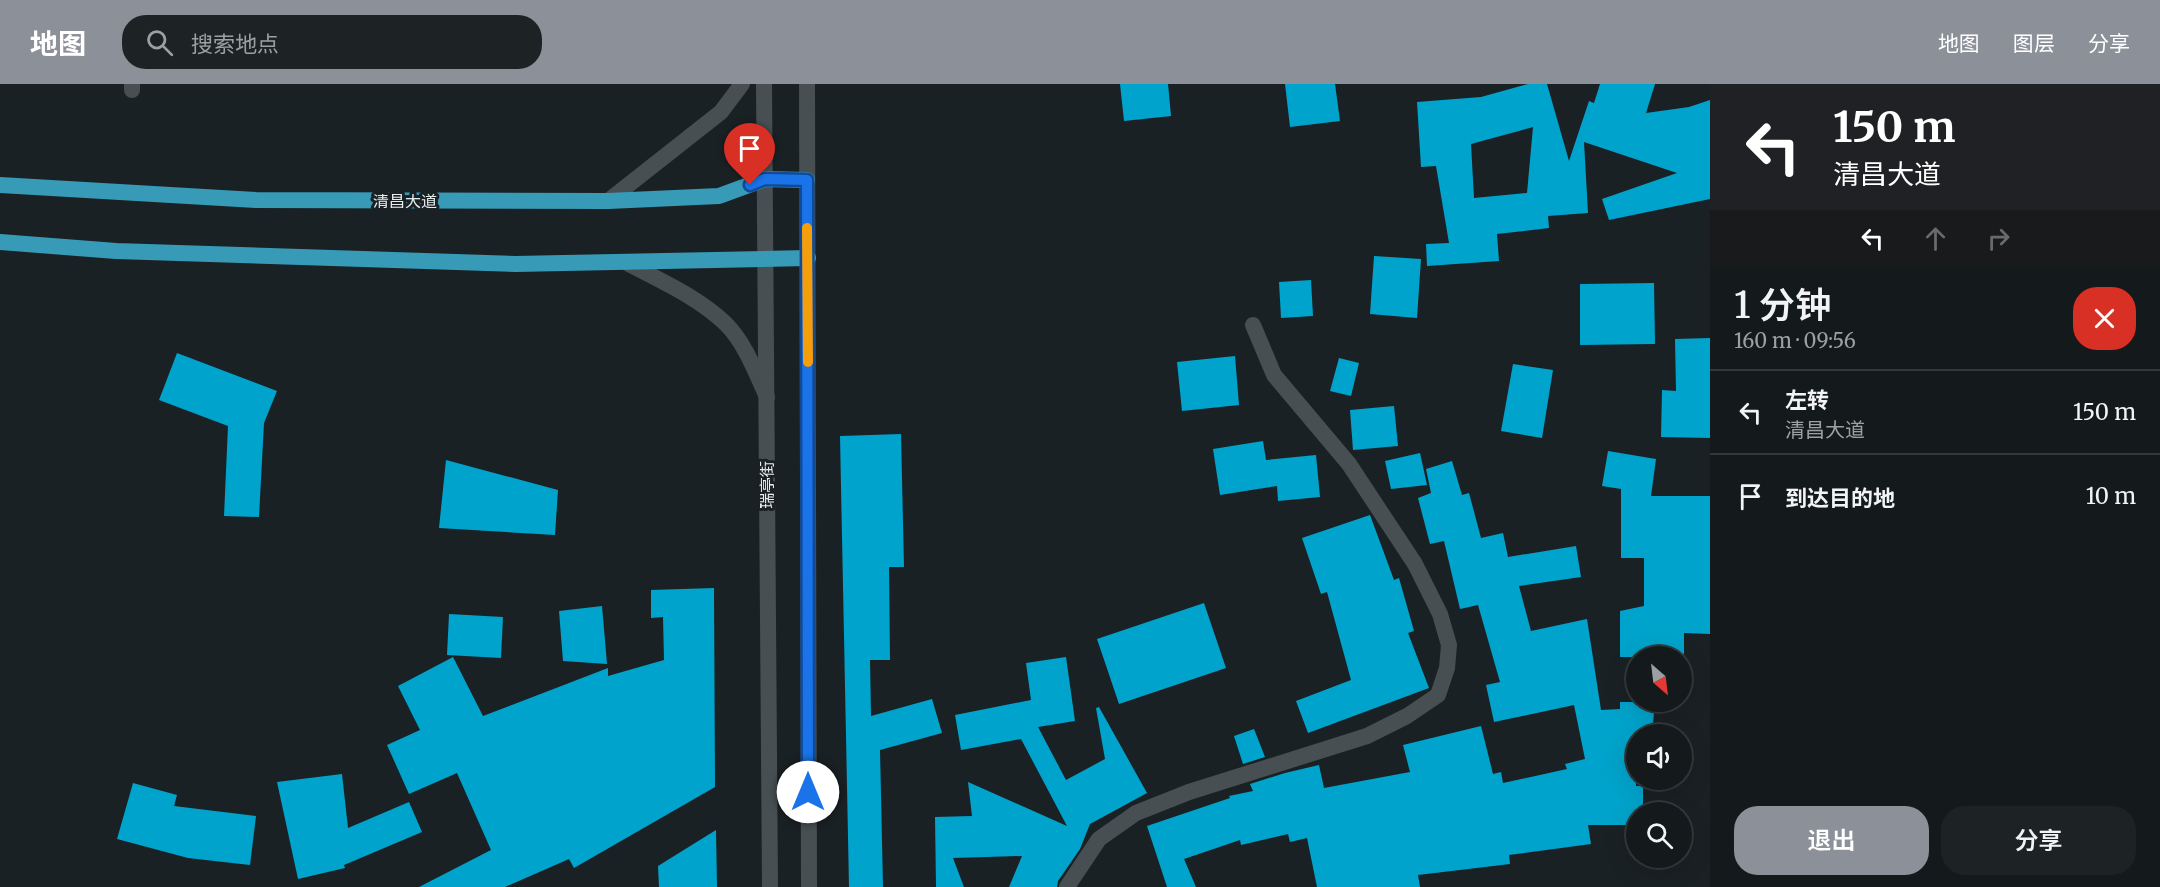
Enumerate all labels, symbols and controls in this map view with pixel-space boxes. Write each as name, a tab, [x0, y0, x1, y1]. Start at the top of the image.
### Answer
search box	[122, 15, 542, 69]
text: 地图	[30, 26, 86, 62]
icon: search	[143, 26, 176, 59]
text: 搜索地点	[191, 30, 279, 58]
text: 地图	[1938, 30, 1980, 57]
text: 图层	[2013, 30, 2055, 57]
text: 分享	[2088, 30, 2130, 57]
text: 150 m	[1833, 101, 1955, 153]
icon: left	[1734, 108, 1812, 186]
pin	[724, 123, 775, 185]
icon: arrive	[733, 132, 766, 165]
text: 清昌大道	[1833, 157, 1941, 191]
street label: 清昌大道	[373, 191, 437, 211]
icon: left	[1856, 222, 1889, 255]
icon: ahead	[1919, 222, 1952, 255]
icon: right	[1982, 222, 2015, 255]
text: 1 分钟	[1734, 283, 1831, 328]
button: close	[2073, 287, 2136, 350]
text: 160 m · 09:56	[1734, 328, 1856, 353]
text: 左转	[1785, 386, 1829, 414]
icon: left	[1734, 396, 1767, 429]
text: 150 m	[2073, 398, 2136, 426]
text: 清昌大道	[1785, 417, 1865, 442]
street label: 瑞亭街	[757, 461, 777, 509]
icon: arrive	[1734, 480, 1767, 513]
text: 10 m	[2086, 482, 2136, 510]
text: 到达目的地	[1785, 484, 1895, 512]
north arrow	[1626, 646, 1692, 712]
map controls	[1626, 646, 1692, 868]
button: sound	[1626, 724, 1692, 790]
position arrow	[776, 760, 840, 824]
button: search	[1626, 802, 1692, 868]
button: 退出	[1734, 806, 1929, 875]
button: 分享	[1941, 806, 2136, 875]

